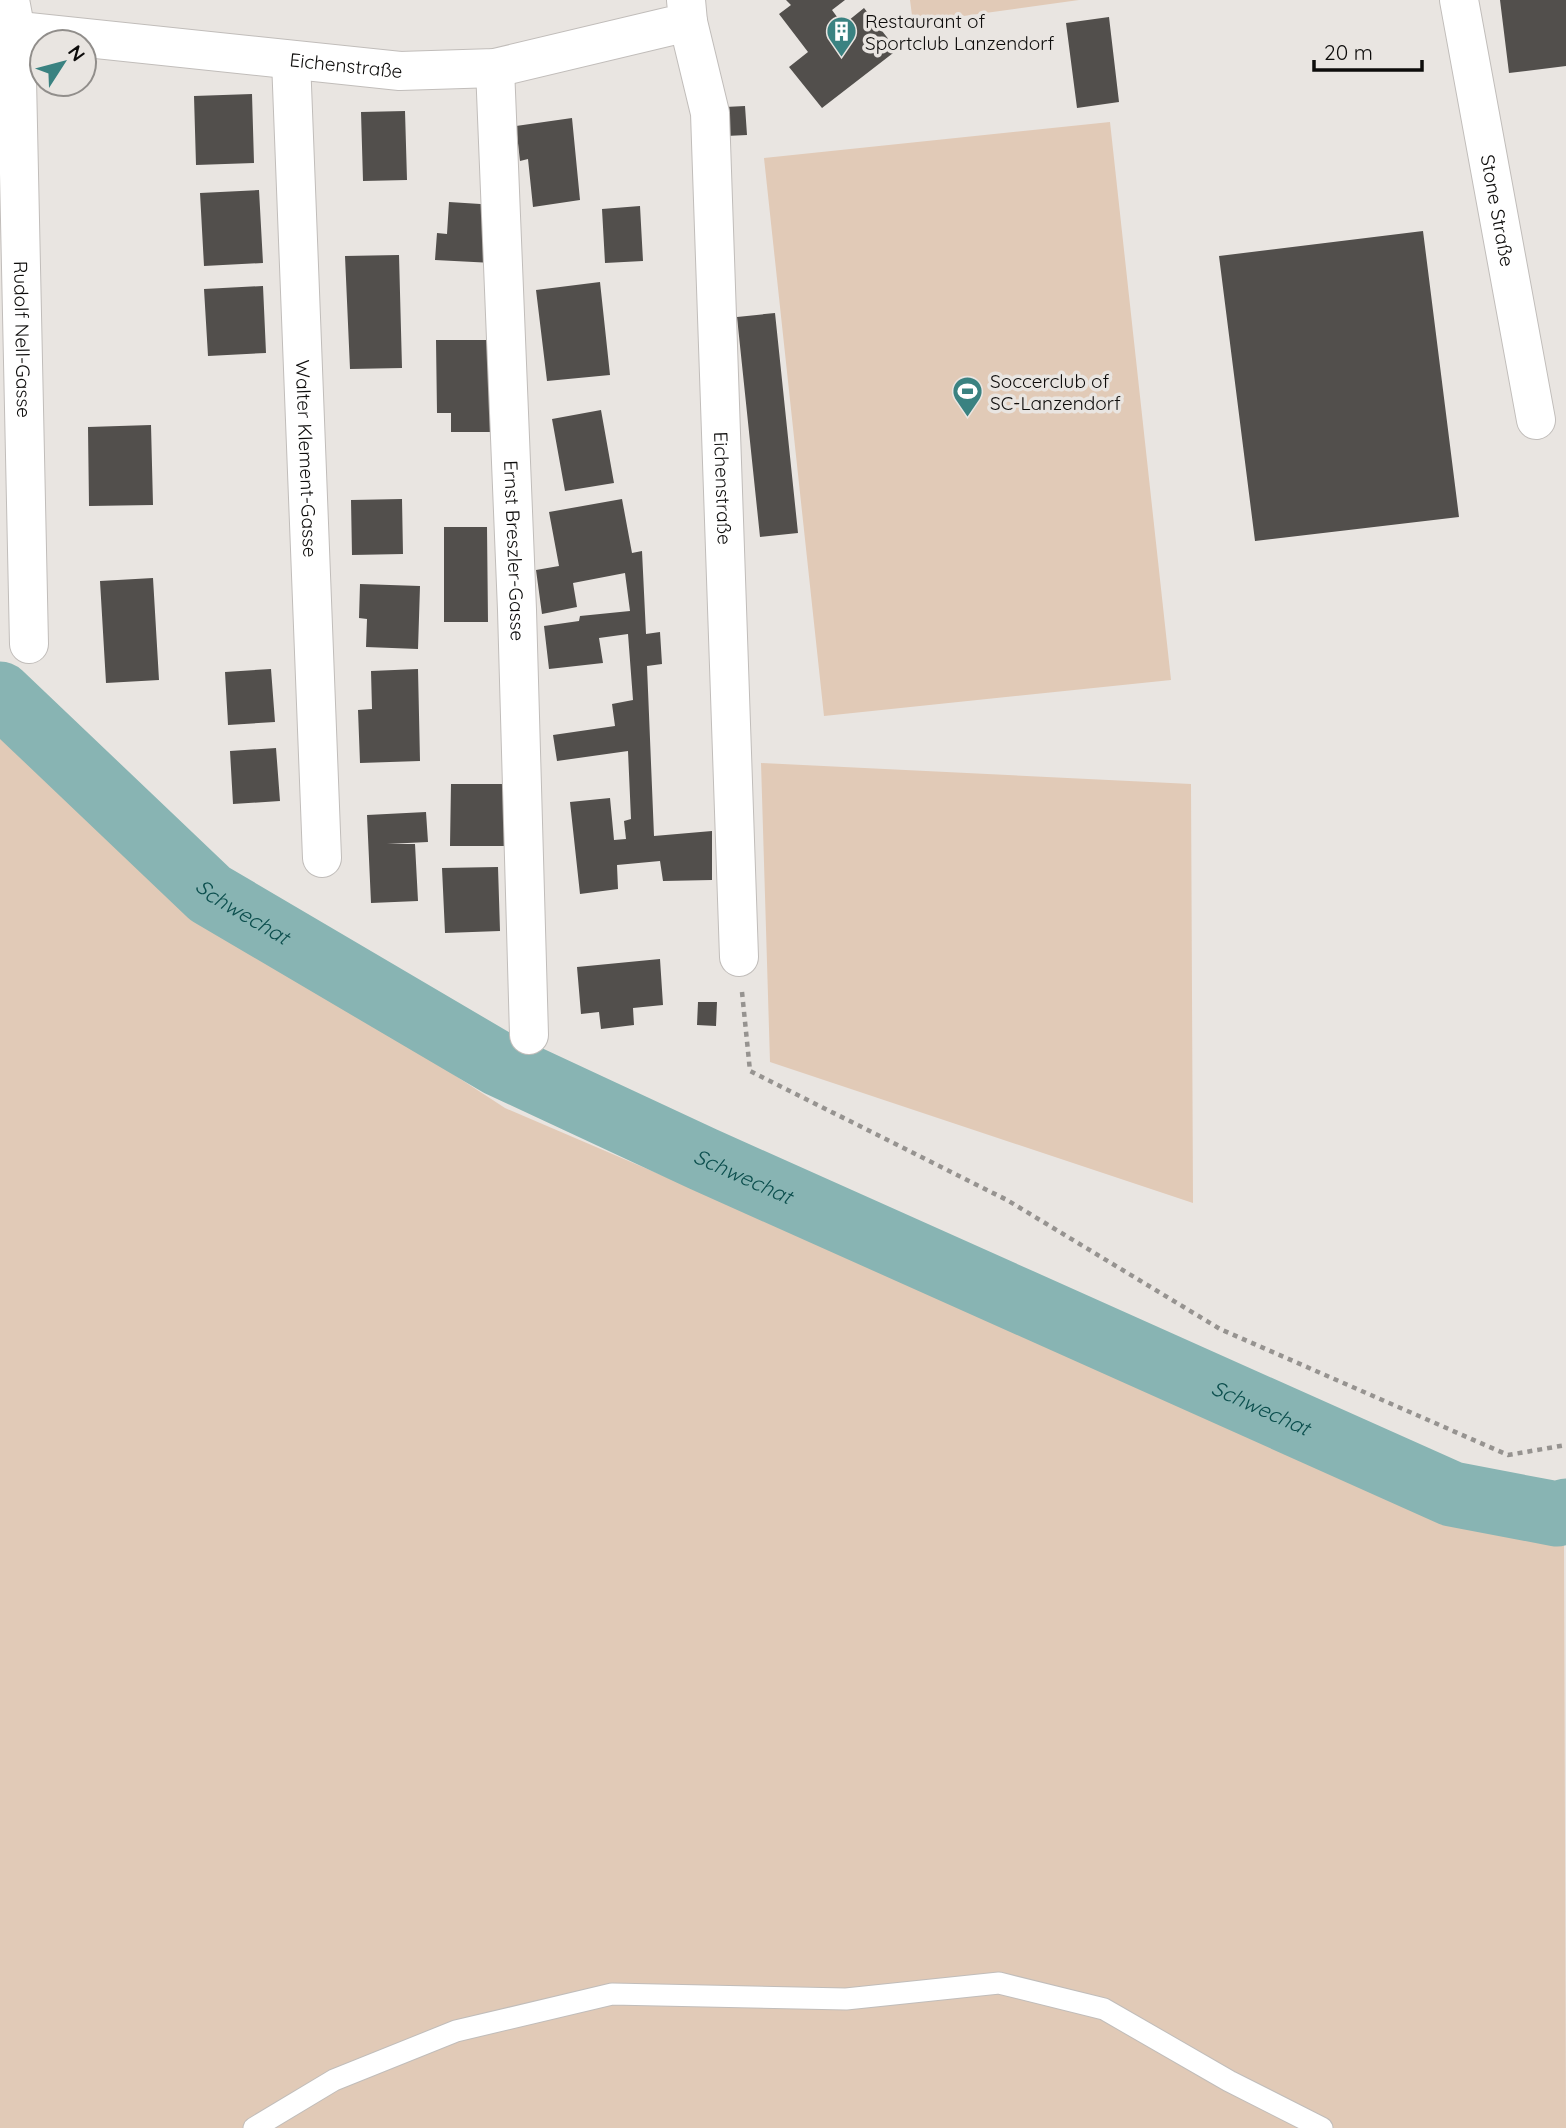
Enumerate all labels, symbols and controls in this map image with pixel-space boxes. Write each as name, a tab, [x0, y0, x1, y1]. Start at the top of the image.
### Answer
place label: Restaurant of Sportclub Lanzendorf	[865, 9, 1054, 55]
building icon: Restaurant of Sportclub Lanzendorf	[825, 15, 859, 59]
north arrow	[28, 28, 98, 98]
scale bar	[1314, 28, 1422, 72]
text: 20 m	[1324, 39, 1373, 65]
text: N	[63, 40, 91, 66]
street label: Eichenstraße	[288, 47, 404, 83]
street label: Stone Straße	[1476, 153, 1520, 268]
street label: Rudolf Nell-Gasse	[9, 261, 36, 418]
street label: Walter Klement-Gasse	[291, 359, 322, 558]
place label: Soccerclub of SC-Lanzendorf	[990, 369, 1121, 415]
sports icon: Soccerclub of SC-Lanzendorf	[950, 375, 984, 419]
street label: Eichenstraße	[709, 431, 737, 545]
street label: Ernst Breszler-Gasse	[499, 460, 530, 641]
water label: Schwechat	[191, 873, 297, 951]
water label: Schwechat	[690, 1143, 799, 1210]
water label: Schwechat	[1208, 1374, 1317, 1442]

